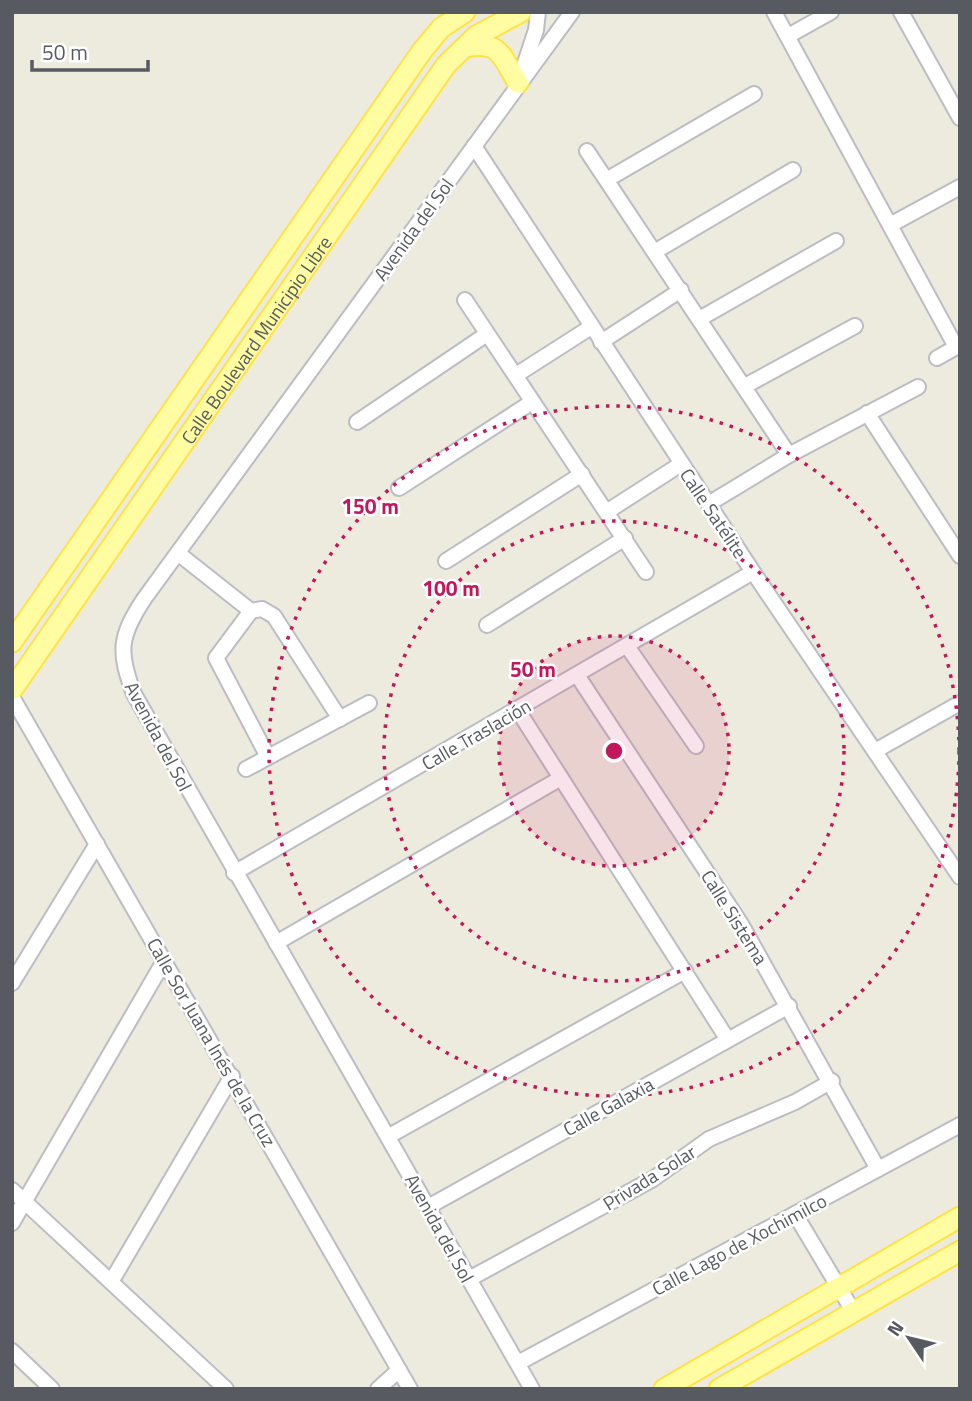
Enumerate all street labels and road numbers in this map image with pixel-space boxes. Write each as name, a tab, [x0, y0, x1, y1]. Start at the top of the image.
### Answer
street label: Avenida del Sol	[366, 172, 460, 286]
street label: Calle Boulevard Municipio Libre	[173, 229, 338, 449]
street label: Calle Satélite	[673, 462, 755, 564]
street label: Avenida del Sol	[118, 676, 200, 796]
street label: Calle Traslación	[416, 691, 536, 777]
street label: Calle Sistema	[694, 864, 776, 971]
street label: Calle Sor Juana Inés de la Cruz	[140, 932, 284, 1152]
street label: Calle Galaxia	[557, 1069, 659, 1143]
street label: Privada Solar	[597, 1137, 702, 1217]
street label: Avenida del Sol	[398, 1168, 482, 1288]
street label: Calle Lago de Xochimilco	[646, 1186, 832, 1302]

